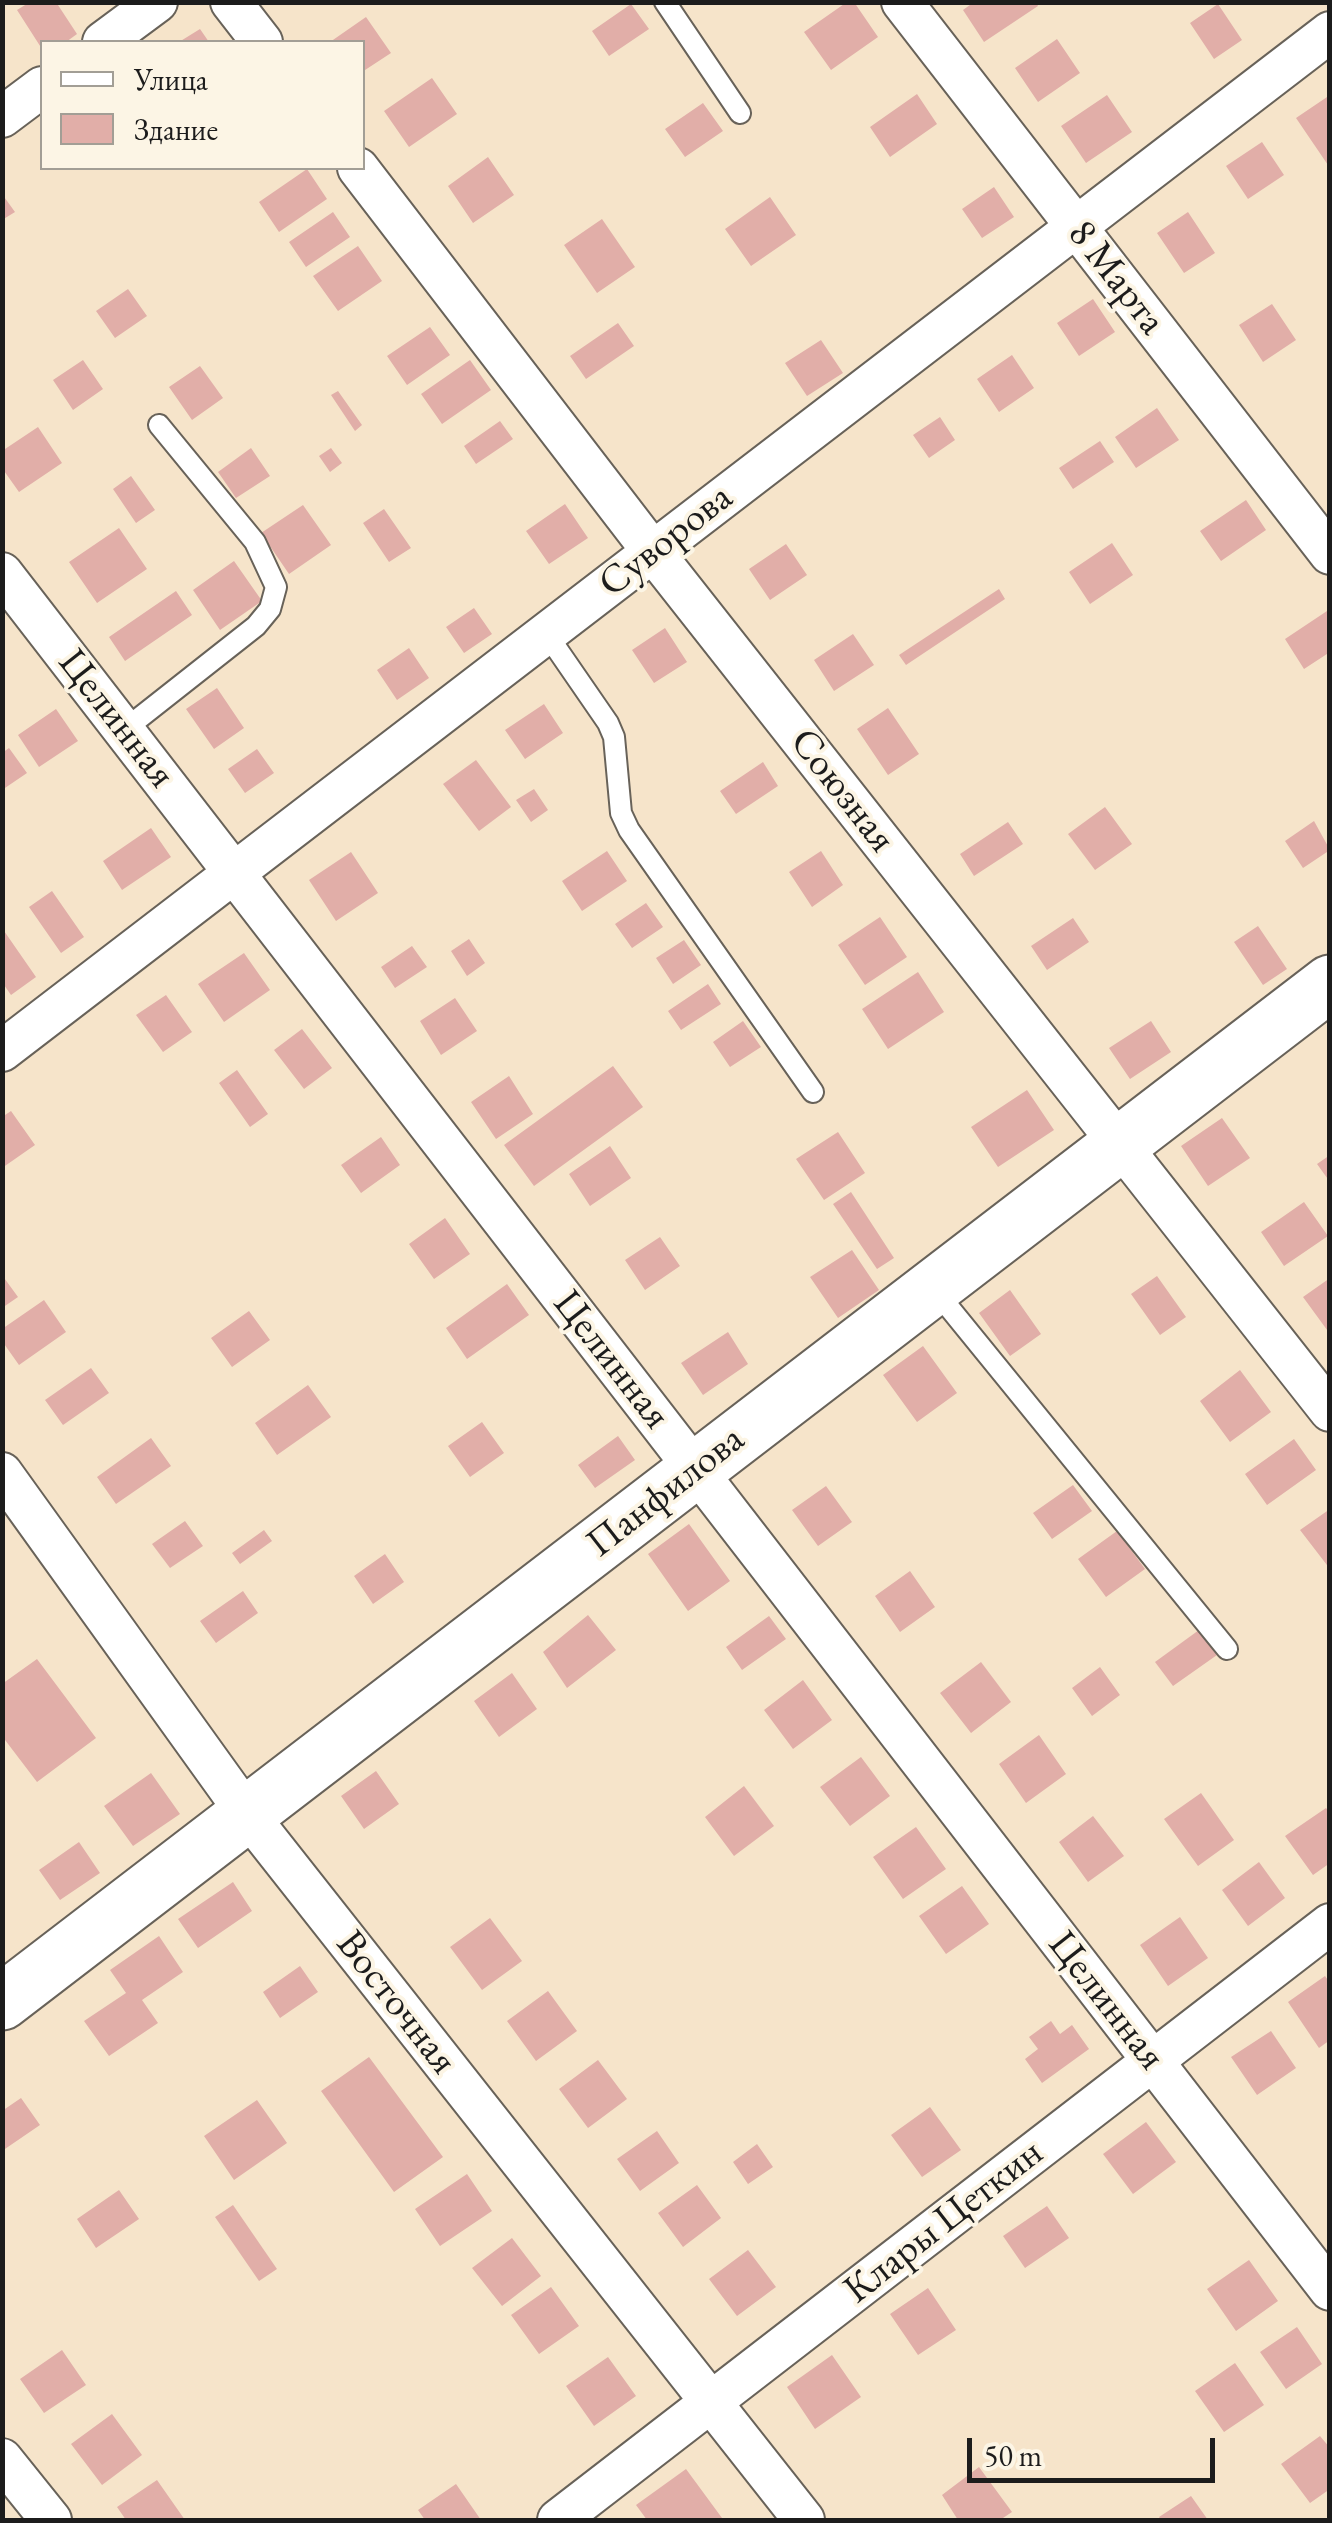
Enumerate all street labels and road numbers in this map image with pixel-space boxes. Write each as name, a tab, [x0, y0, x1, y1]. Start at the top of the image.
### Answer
street label: 8 Марта	[1057, 211, 1175, 345]
street label: Суворова	[590, 474, 742, 608]
street label: Целинная	[47, 640, 185, 798]
street label: Союзная	[779, 720, 905, 862]
street label: Целинная	[542, 1281, 680, 1439]
street label: Панфилова	[578, 1416, 754, 1568]
street label: Восточная	[325, 1922, 467, 2084]
street label: Целинная	[1037, 1922, 1175, 2080]
street label: Клары Цеткин	[835, 2130, 1053, 2314]

